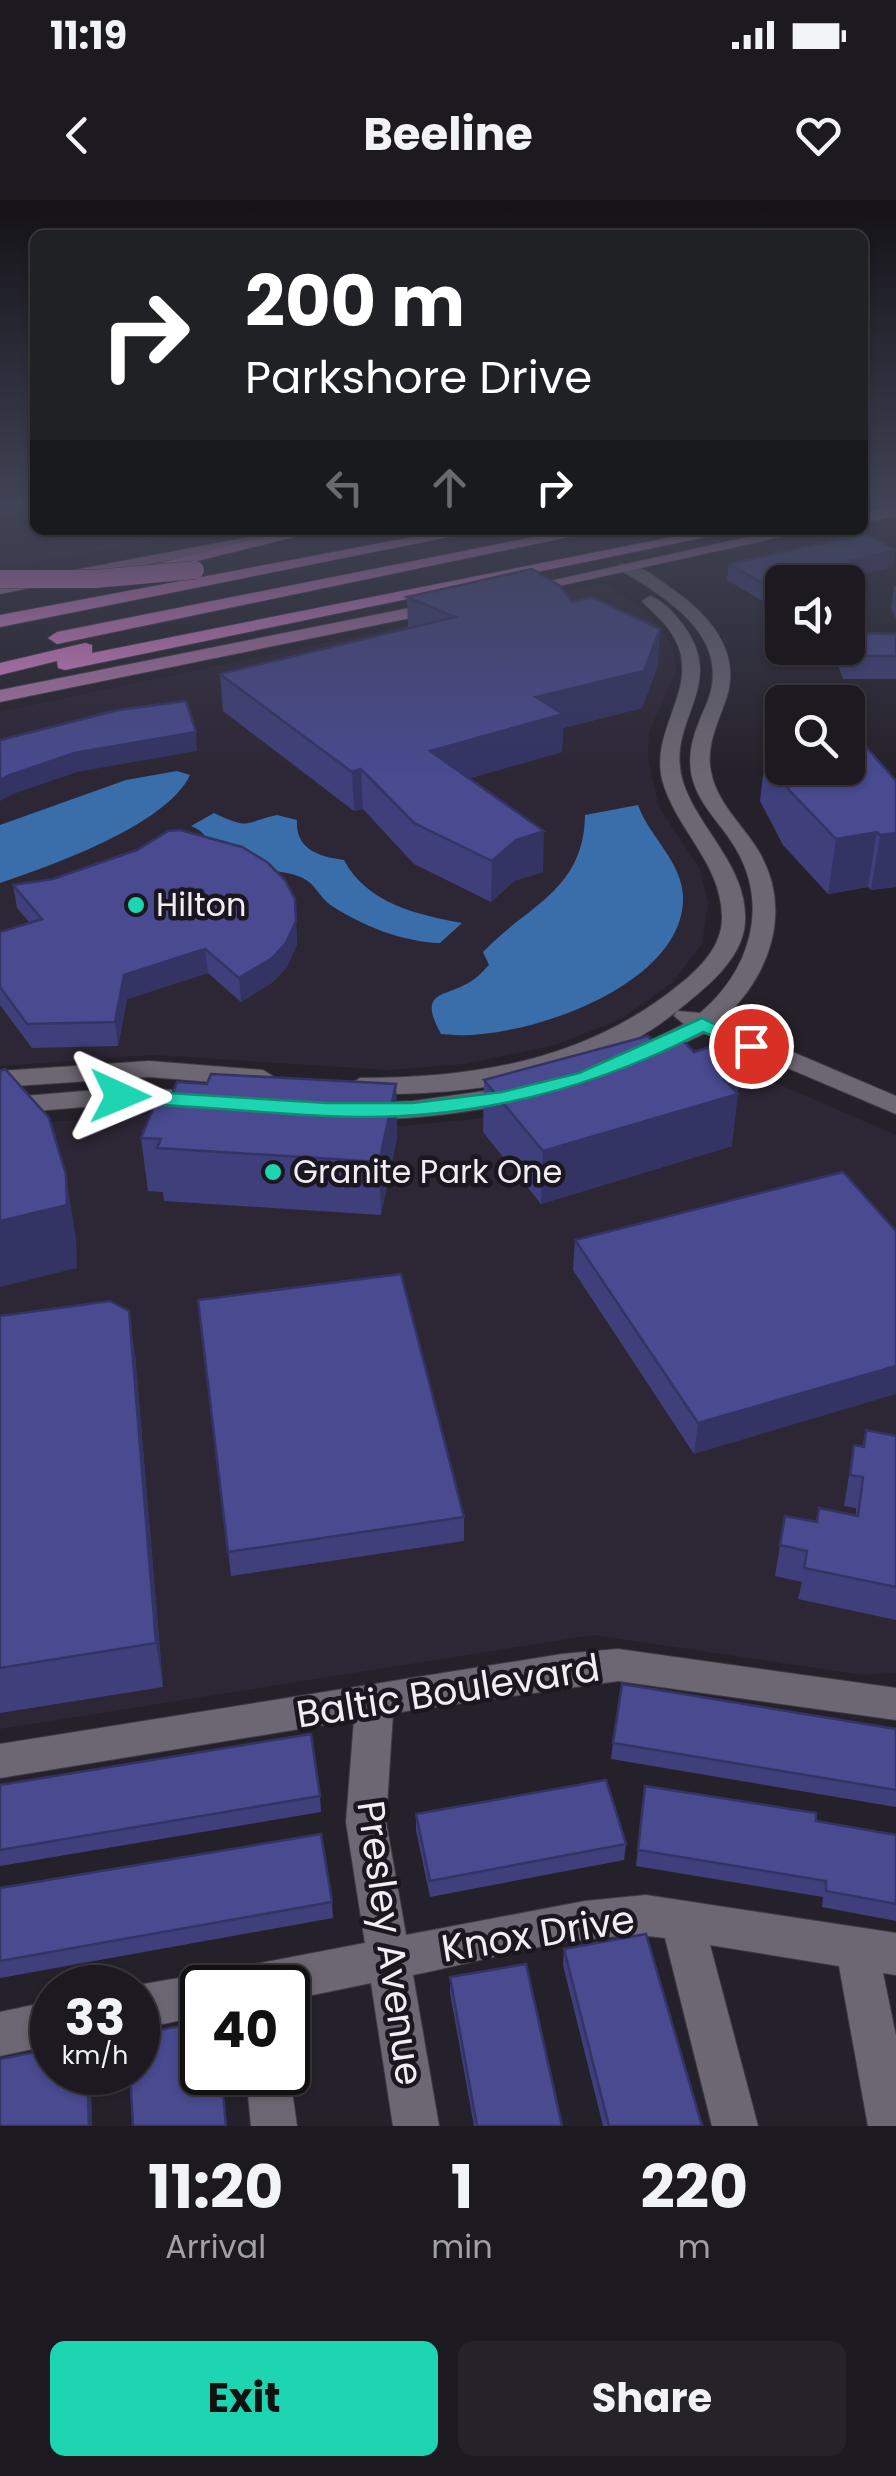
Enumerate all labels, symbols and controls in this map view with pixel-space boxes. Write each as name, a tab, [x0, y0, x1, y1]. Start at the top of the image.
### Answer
text: 11:19	[50, 9, 127, 62]
text: Beeline	[363, 103, 533, 166]
icon: back	[50, 108, 105, 163]
icon: heart	[791, 108, 846, 163]
text: 200 m	[245, 252, 465, 351]
icon: right	[80, 270, 210, 400]
text: Parkshore Drive	[245, 346, 592, 409]
icon: left	[317, 460, 372, 515]
icon: ahead	[422, 460, 477, 515]
icon: right	[527, 460, 582, 515]
map controls	[765, 565, 865, 785]
button: sound	[765, 565, 865, 665]
button: search	[765, 685, 865, 785]
place label: Hilton	[156, 882, 247, 927]
marker: Hilton	[125, 894, 147, 916]
pin	[709, 1004, 794, 1089]
icon: arrive	[724, 1019, 779, 1074]
position arrow	[68, 1044, 172, 1148]
place label: Granite Park One	[293, 1149, 562, 1194]
marker: Granite Park One	[262, 1161, 284, 1183]
street label: Baltic Boulevard	[292, 1640, 603, 1741]
street label: Presley Avenue	[344, 1797, 437, 2089]
street label: Knox Drive	[437, 1892, 638, 1975]
speed limit sign: 40	[180, 1965, 310, 2095]
text: 33	[65, 1982, 125, 2053]
text: km/h	[62, 2038, 128, 2073]
text: 11:20	[148, 2145, 283, 2229]
text: 1	[451, 2145, 473, 2229]
text: 220	[640, 2145, 748, 2229]
text: Arrival	[165, 2224, 266, 2269]
text: min	[431, 2224, 493, 2269]
text: m	[678, 2224, 711, 2269]
button: Exit	[50, 2341, 438, 2456]
button: Share	[458, 2341, 846, 2456]

